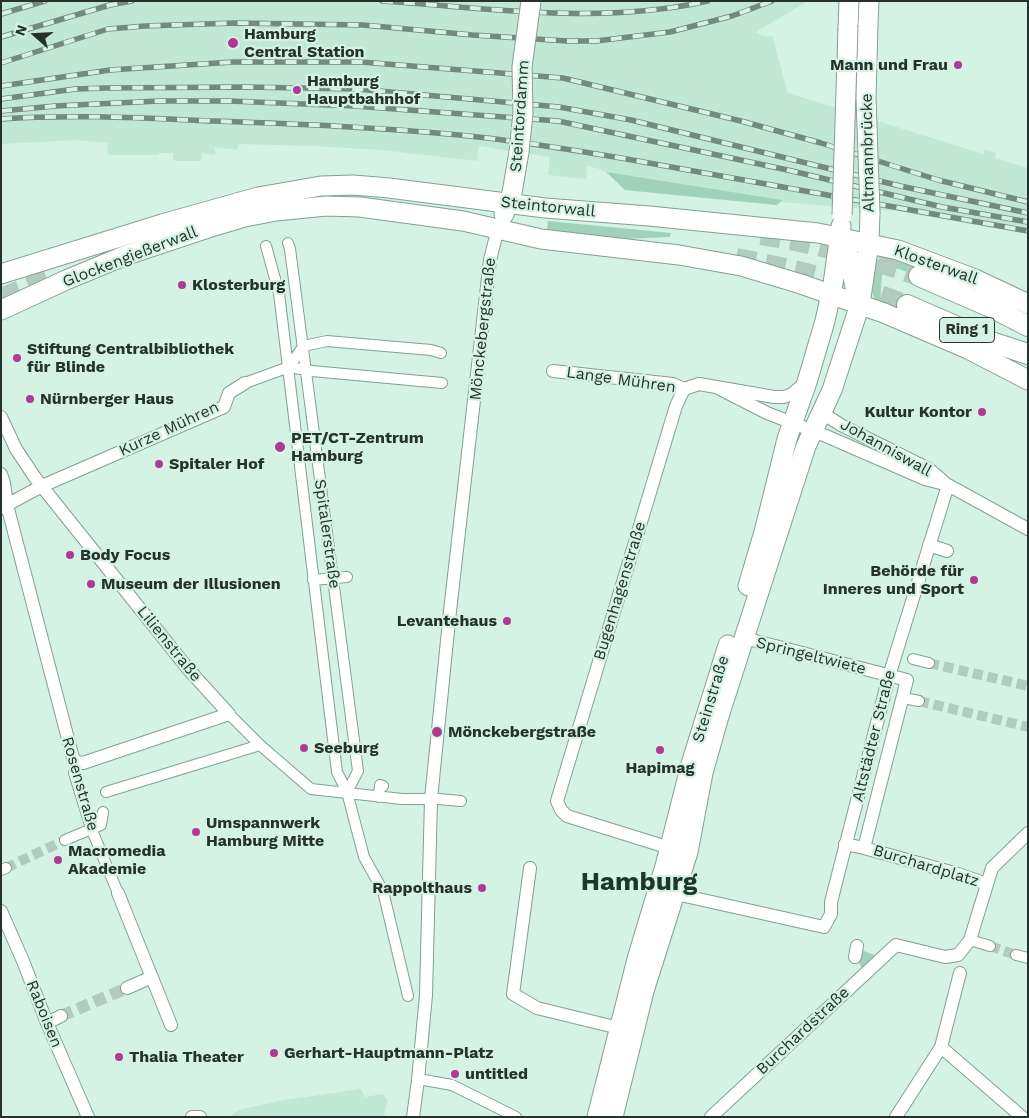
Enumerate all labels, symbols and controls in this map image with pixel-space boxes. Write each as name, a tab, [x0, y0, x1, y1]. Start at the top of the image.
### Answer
north arrow	[10, 10, 60, 60]
text: N	[12, 23, 30, 38]
place label: Hamburg Central Station	[244, 24, 364, 62]
marker: Hamburg Central Station	[226, 36, 240, 50]
place label: Mann und Frau	[830, 55, 948, 75]
street label: Steintordamm	[507, 59, 533, 173]
marker: Mann und Frau	[952, 59, 964, 71]
place label: Hamburg Hauptbahnhof	[307, 71, 420, 109]
marker: Hamburg Hauptbahnhof	[291, 84, 303, 96]
street label: Altmannbrücke	[857, 93, 879, 213]
street label: Steintorwall	[500, 192, 596, 222]
street label: Glockengießerwall	[60, 222, 200, 292]
street label: Klosterwall	[891, 241, 981, 289]
street label: Mönckebergstraße	[466, 257, 500, 401]
place label: Klosterburg	[192, 275, 285, 295]
marker: Klosterburg	[176, 279, 188, 291]
road number: Ring 1	[940, 318, 994, 342]
place label: Stiftung Centralbibliothek für Blinde	[27, 339, 234, 377]
marker: Stiftung Centralbibliothek für Blinde	[11, 352, 23, 364]
street label: Lange Mühren	[565, 363, 677, 397]
place label: Nürnberger Haus	[40, 389, 174, 409]
marker: Nürnberger Haus	[24, 393, 36, 405]
street label: Kurze Mühren	[116, 397, 222, 461]
place label: Kultur Kontor	[865, 402, 972, 422]
marker: Kultur Kontor	[976, 406, 988, 418]
street label: Johanniswall	[837, 415, 935, 481]
place label: PET/CT-Zentrum Hamburg	[291, 428, 424, 466]
marker: PET/CT-Zentrum Hamburg	[273, 440, 287, 454]
place label: Spitaler Hof	[169, 454, 264, 474]
marker: Spitaler Hof	[153, 458, 165, 470]
street label: Spitalerstraße	[310, 478, 344, 590]
street label: Bugenhagenstraße	[590, 519, 650, 663]
place label: Body Focus	[80, 545, 170, 565]
marker: Body Focus	[64, 549, 76, 561]
place label: Behörde für Inneres und Sport	[823, 561, 964, 599]
place label: Museum der Illusionen	[101, 574, 281, 594]
marker: Behörde für Inneres und Sport	[968, 574, 980, 586]
marker: Museum der Illusionen	[85, 578, 97, 590]
street label: Lilienstraße	[133, 602, 205, 686]
place label: Levantehaus	[397, 611, 497, 631]
marker: Levantehaus	[501, 615, 513, 627]
street label: Springeltwiete	[754, 633, 868, 679]
street label: Steinstraße	[689, 653, 733, 745]
street label: Altstädter Straße	[848, 668, 900, 804]
place label: Mönckebergstraße	[448, 722, 596, 742]
marker: Mönckebergstraße	[430, 725, 444, 739]
street label: Rosenstraße	[57, 735, 103, 833]
place label: Seeburg	[314, 738, 378, 758]
marker: Seeburg	[298, 742, 310, 754]
marker: Hapimag	[654, 744, 666, 756]
place label: Hapimag	[625, 758, 695, 778]
place label: Umspannwerk Hamburg Mitte	[206, 813, 324, 851]
marker: Umspannwerk Hamburg Mitte	[190, 826, 202, 838]
place label: Macromedia Akademie	[68, 841, 165, 879]
street label: Burchardplatz	[871, 841, 981, 891]
marker: Macromedia Akademie	[52, 854, 64, 866]
district label: Hamburg	[581, 866, 697, 898]
place label: Rappolthaus	[372, 878, 472, 898]
marker: Rappolthaus	[476, 882, 488, 894]
street label: Raboisen	[22, 977, 66, 1051]
street label: Burchardstraße	[752, 983, 854, 1079]
place label: Gerhart-Hauptmann-Platz	[284, 1043, 493, 1063]
place label: Thalia Theater	[129, 1047, 244, 1067]
marker: Gerhart-Hauptmann-Platz	[268, 1047, 280, 1059]
marker: Thalia Theater	[113, 1051, 125, 1063]
place label: untitled	[465, 1064, 528, 1084]
marker: untitled	[449, 1068, 461, 1080]

